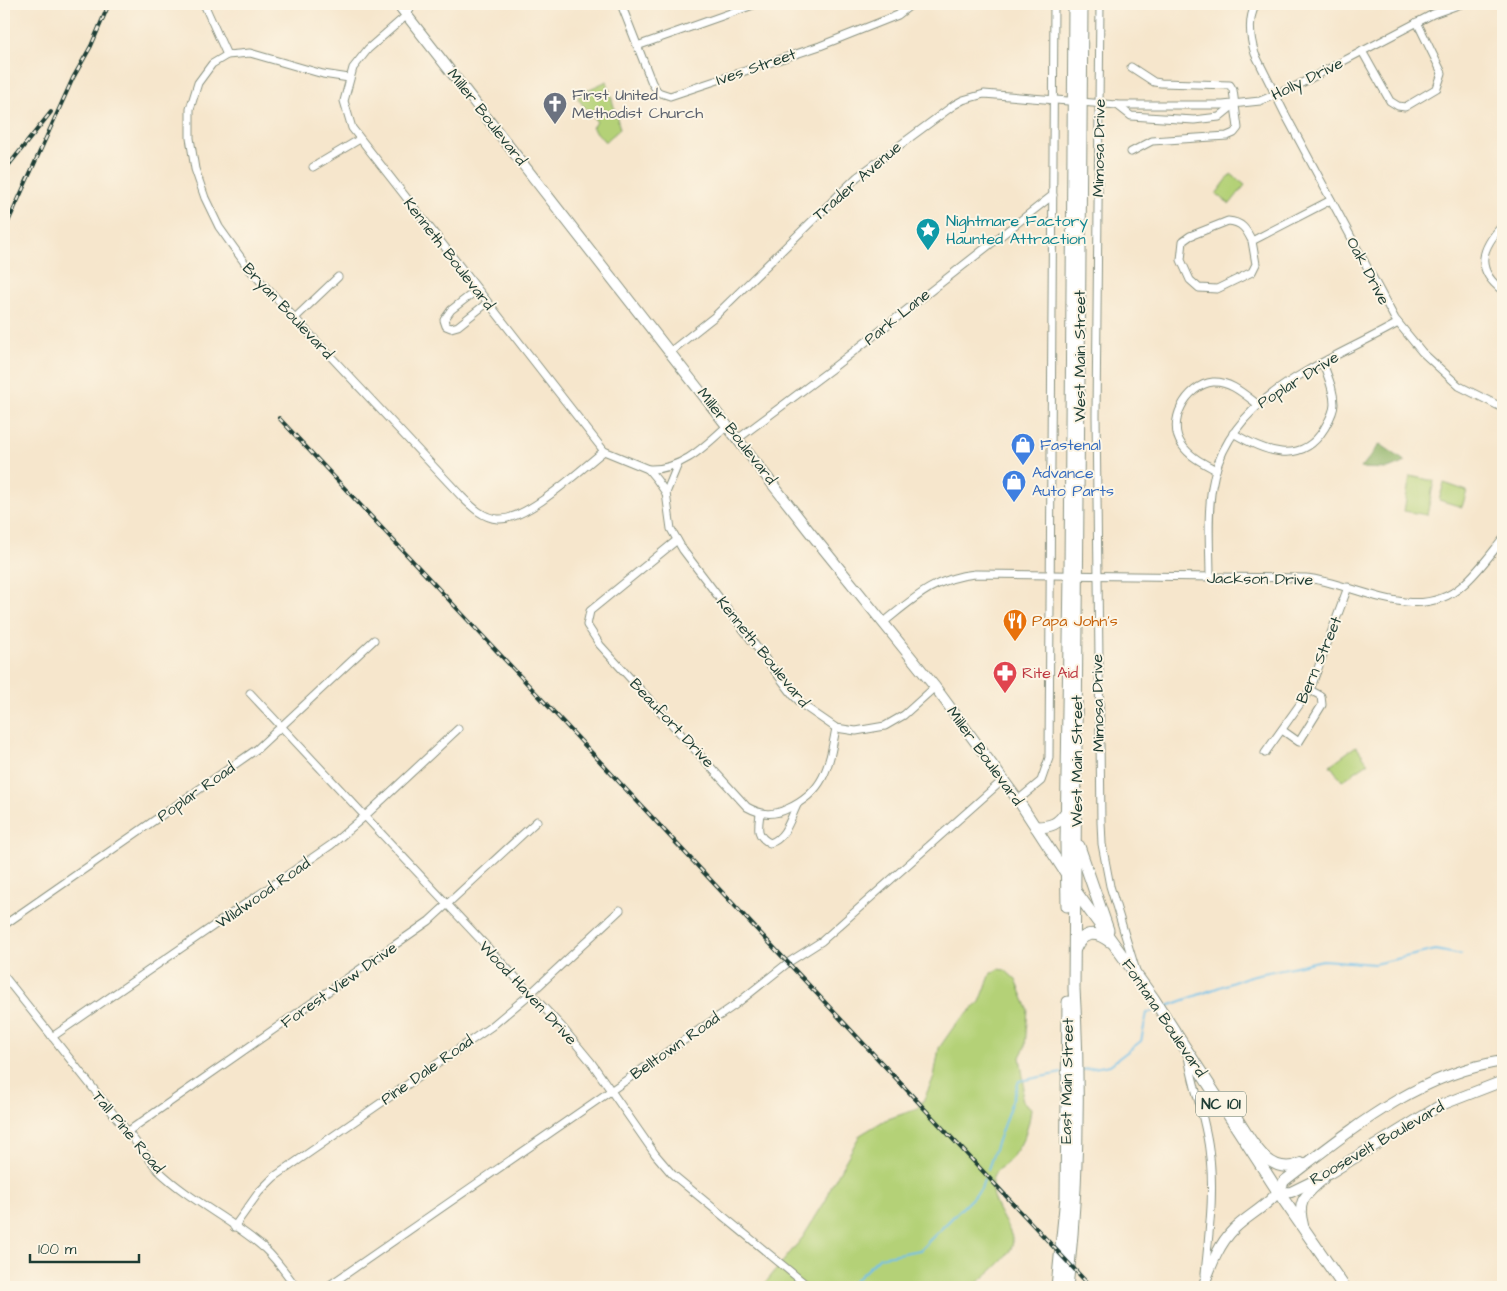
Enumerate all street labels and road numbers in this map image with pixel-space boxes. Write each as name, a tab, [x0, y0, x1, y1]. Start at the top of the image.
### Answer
street label: Ives Street	[713, 43, 799, 91]
street label: Holly Drive	[1267, 52, 1347, 107]
street label: Miller Boulevard	[442, 64, 532, 170]
street label: Mimosa Drive	[1087, 98, 1111, 197]
street label: Trader Avenue	[808, 136, 906, 226]
street label: Kenneth Boulevard	[398, 193, 500, 315]
street label: Oak Drive	[1341, 233, 1395, 309]
street label: Bryan Boulevard	[237, 258, 339, 365]
street label: Park Lane	[859, 283, 935, 350]
street label: West Main Street	[1069, 289, 1091, 422]
street label: Poplar Drive	[1253, 346, 1343, 414]
street label: Miller Boulevard	[692, 383, 782, 489]
street label: Jackson Drive	[1207, 567, 1314, 591]
street label: Kenneth Boulevard	[711, 592, 815, 712]
street label: Bern Street	[1291, 613, 1347, 707]
street label: Mimosa Drive	[1086, 653, 1110, 752]
street label: Beaufort Drive	[625, 673, 720, 773]
street label: West Main Street	[1066, 694, 1088, 827]
street label: Miller Boulevard	[942, 702, 1028, 810]
street label: Poplar Road	[153, 757, 239, 827]
street label: Wildwood Road	[211, 852, 315, 934]
street label: Forest View Drive	[276, 936, 402, 1033]
street label: Wood Haven Drive	[474, 936, 582, 1050]
street label: Fontana Boulevard	[1116, 954, 1212, 1082]
street label: Belltown Road	[626, 1007, 724, 1085]
street label: East Main Street	[1055, 1017, 1079, 1144]
street label: Pine Dale Road	[376, 1030, 478, 1110]
street label: Tall Pine Road	[87, 1086, 169, 1178]
road number: NC 101	[1196, 1092, 1246, 1116]
street label: Roosevelt Boulevard	[1306, 1096, 1448, 1190]

